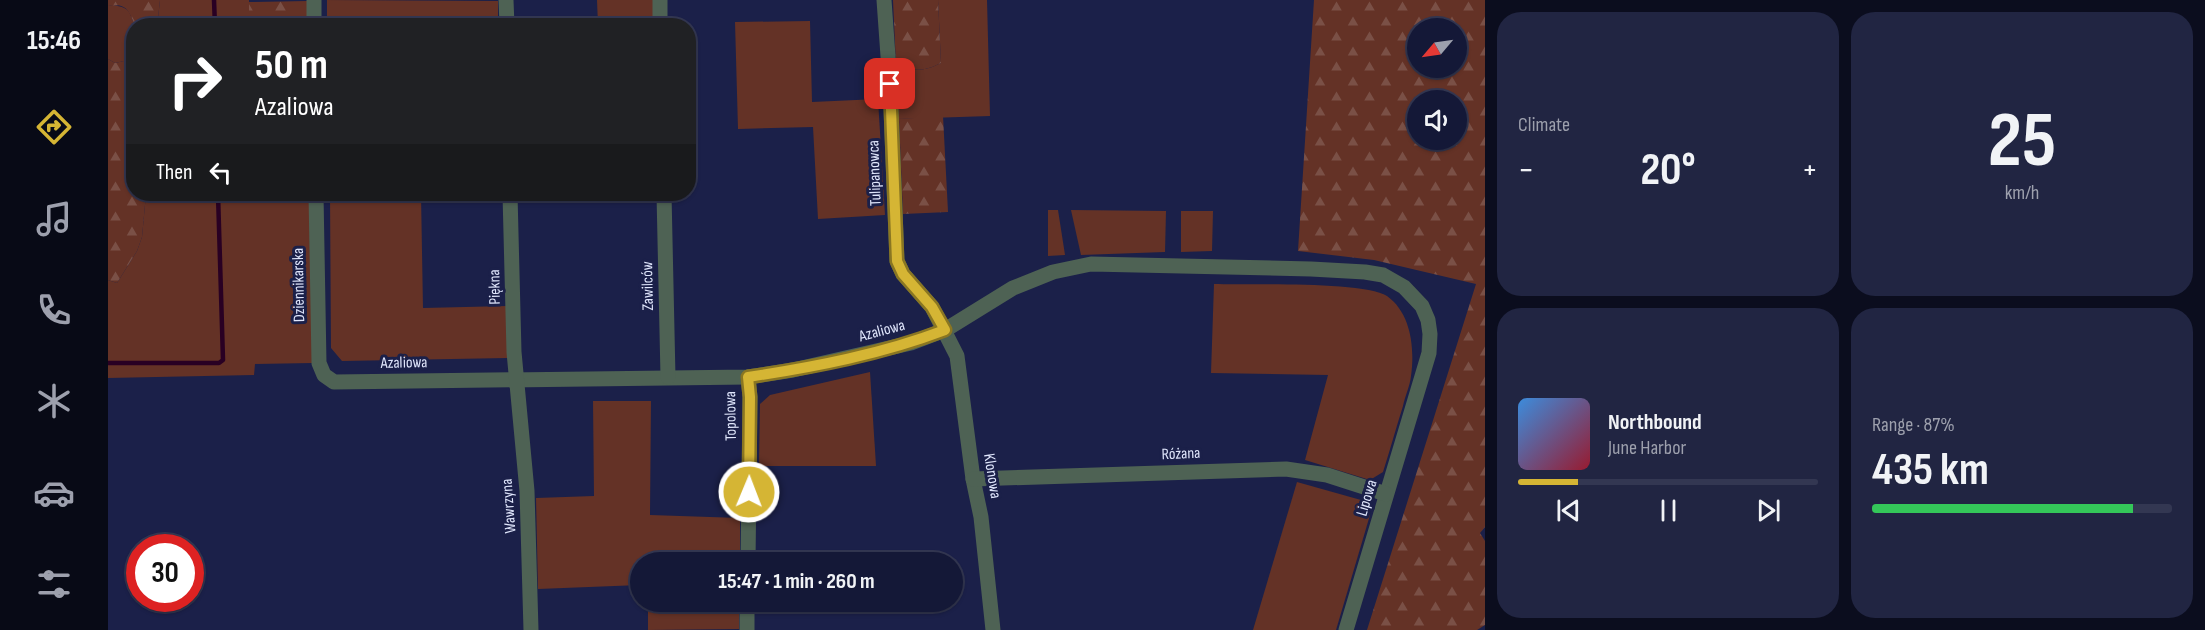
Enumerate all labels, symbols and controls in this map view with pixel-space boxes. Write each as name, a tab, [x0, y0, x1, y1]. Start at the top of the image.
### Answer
north arrow	[1407, 18, 1467, 78]
map controls	[1407, 18, 1467, 150]
text: 15:46	[27, 25, 81, 57]
text: 50 m	[255, 40, 328, 91]
icon: right	[156, 42, 234, 120]
pin	[864, 58, 915, 109]
icon: arrive	[873, 67, 906, 100]
button: sound	[1407, 90, 1467, 150]
text: Azaliowa	[255, 91, 334, 123]
text: 25	[1988, 95, 2056, 188]
icon: directions	[33, 106, 75, 148]
text: Climate	[1518, 113, 1570, 137]
street label: Tulipanowca	[864, 140, 886, 206]
text: 20°	[1640, 143, 1696, 198]
text: −	[1518, 150, 1534, 190]
text: +	[1802, 150, 1818, 190]
icon: left	[204, 156, 237, 189]
text: Then	[156, 159, 192, 186]
text: km/h	[2005, 181, 2039, 205]
icon: music	[33, 198, 75, 240]
street label: Dziennikarska	[289, 248, 309, 322]
street label: Zawilców	[638, 261, 658, 311]
street label: Piękna	[485, 269, 505, 305]
icon: phone	[33, 289, 75, 331]
street label: Azaliowa	[856, 316, 907, 346]
street label: Azaliowa	[379, 353, 428, 373]
icon: climate	[33, 380, 75, 422]
street label: Topolowa	[721, 391, 741, 441]
text: Northbound	[1608, 409, 1702, 436]
text: Range · 87%	[1872, 413, 1955, 437]
text: June Harbor	[1608, 436, 1686, 460]
text: 435 km	[1872, 443, 1989, 498]
street label: Różana	[1161, 444, 1201, 464]
street label: Klonowa	[979, 452, 1005, 500]
position arrow	[717, 460, 781, 524]
icon: car	[33, 472, 75, 514]
street label: Wawrzyna	[498, 478, 520, 534]
street label: Lipowa	[1353, 478, 1381, 518]
icon: previous	[1552, 494, 1585, 527]
icon: pause	[1652, 494, 1685, 527]
icon: next	[1752, 494, 1785, 527]
speed limit sign: 30	[126, 534, 204, 612]
icon: filters	[33, 563, 75, 605]
text: 15:47 · 1 min · 260 m	[718, 568, 875, 595]

